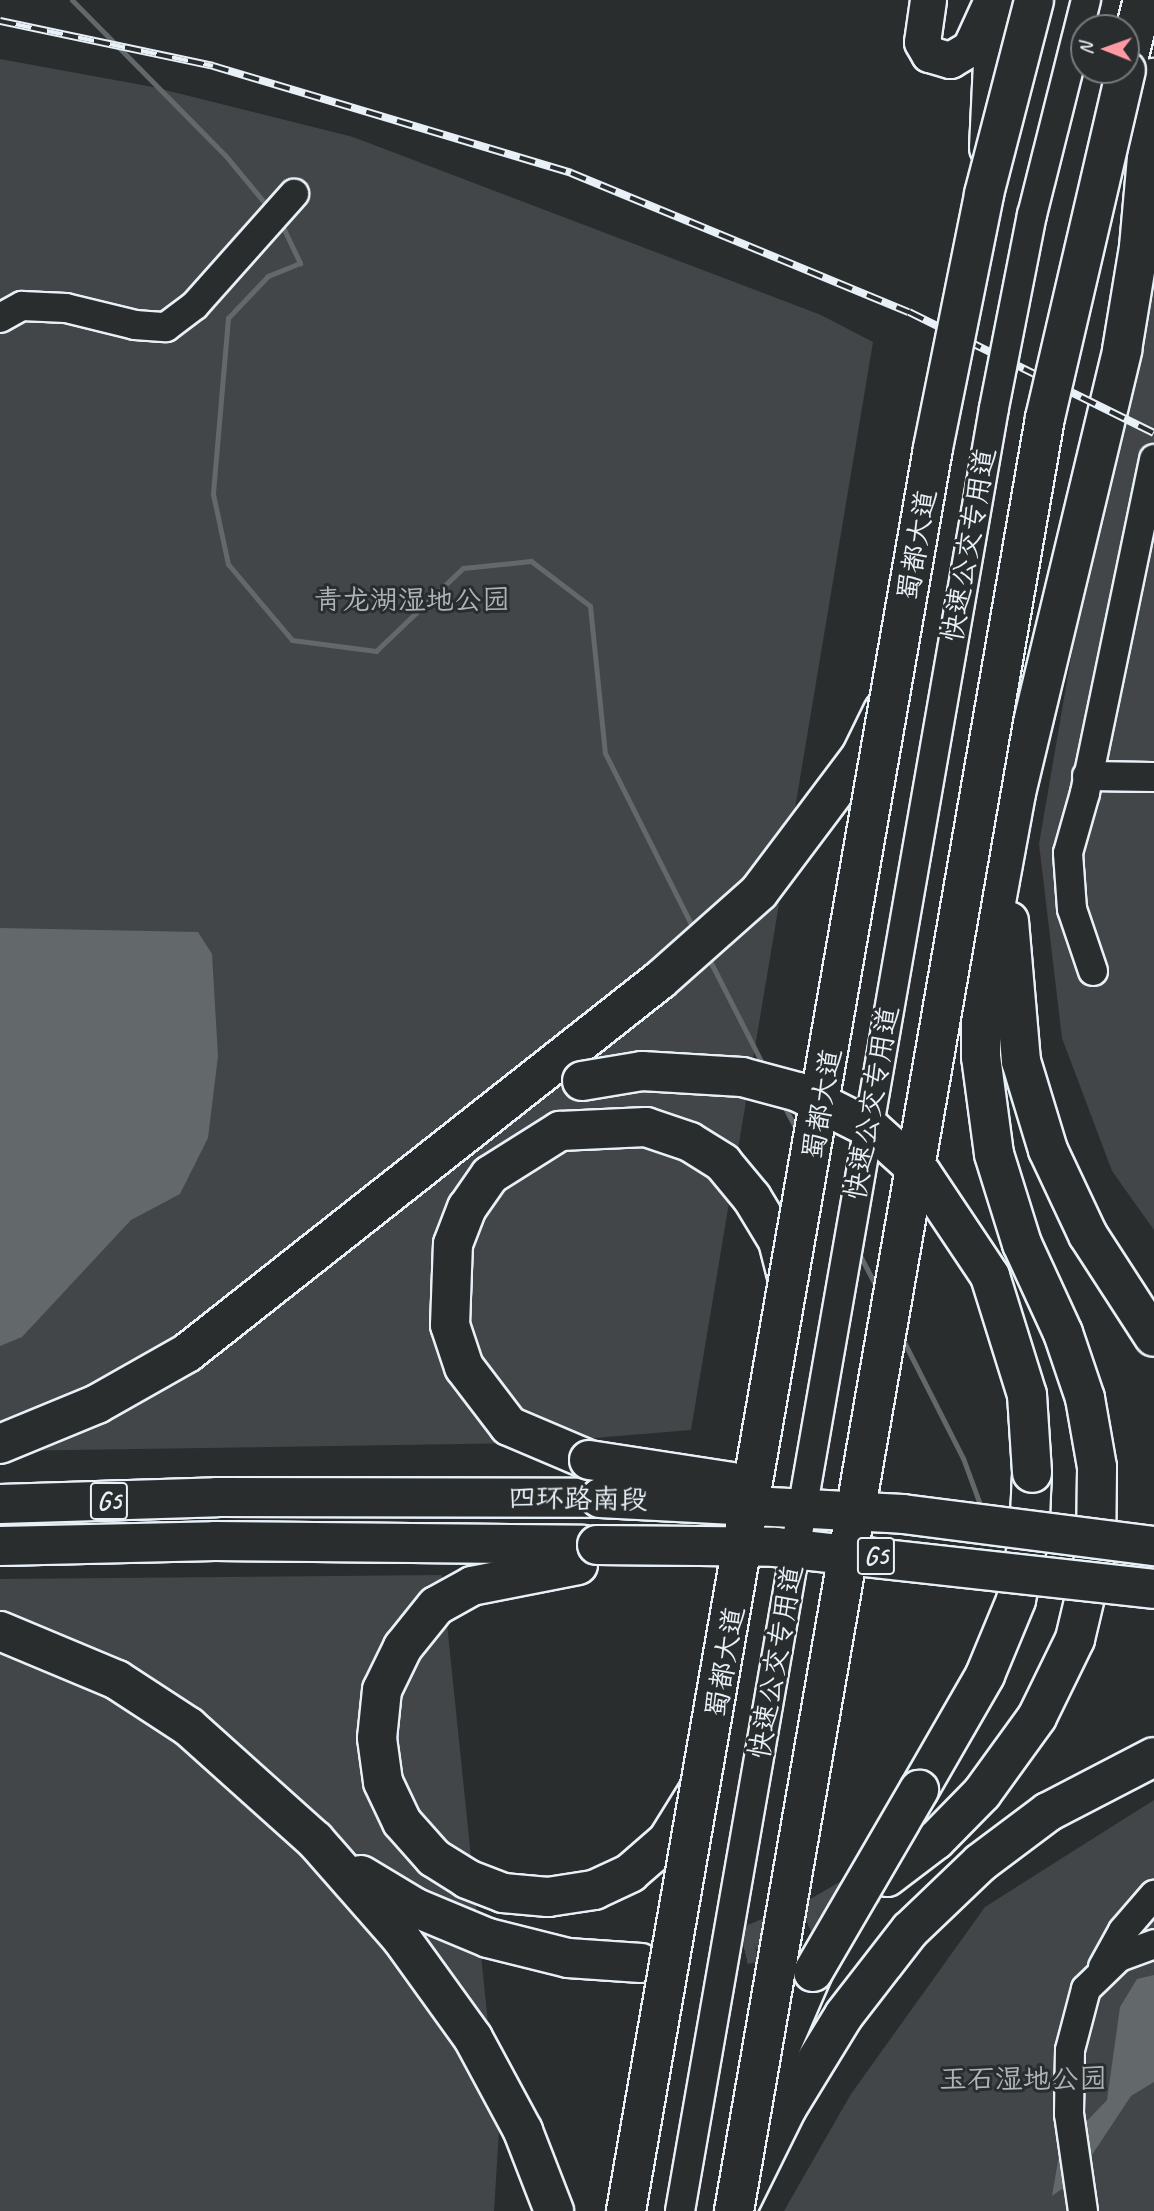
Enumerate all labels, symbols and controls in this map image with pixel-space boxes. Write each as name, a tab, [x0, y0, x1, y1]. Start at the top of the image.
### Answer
north arrow	[1070, 14, 1140, 84]
text: N	[1074, 43, 1098, 55]
street label: 快速公交专用道	[935, 446, 1003, 644]
street label: 蜀都大道	[891, 487, 943, 603]
park label: 青龙湖湿地公园	[314, 583, 510, 617]
street label: 快速公交专用道	[838, 1004, 906, 1202]
street label: 蜀都大道	[796, 1046, 848, 1162]
road number: G5	[90, 1478, 128, 1524]
street label: 四环路南段	[508, 1481, 648, 1517]
road number: G5	[857, 1534, 895, 1578]
street label: 快速公交专用道	[742, 1563, 810, 1761]
street label: 蜀都大道	[699, 1604, 751, 1720]
park label: 玉石湿地公园	[939, 2062, 1107, 2096]

